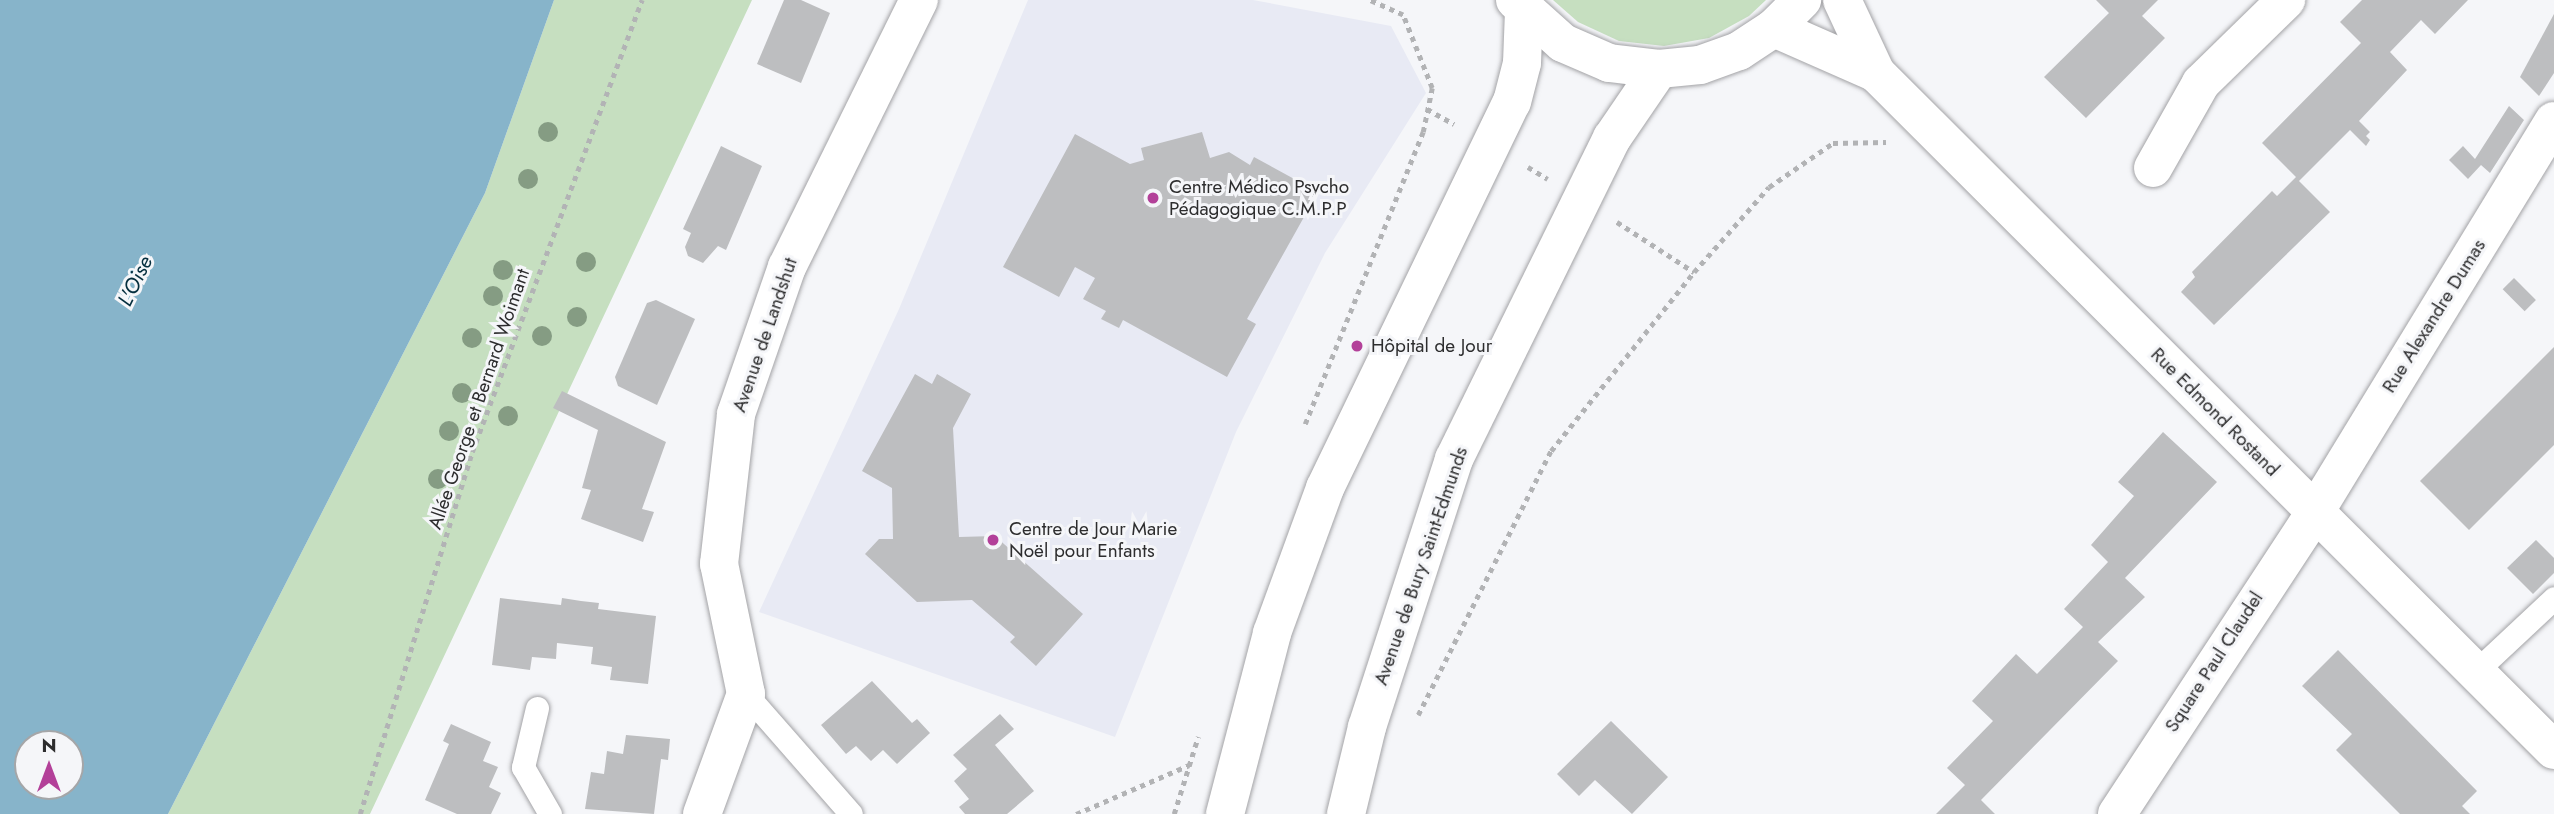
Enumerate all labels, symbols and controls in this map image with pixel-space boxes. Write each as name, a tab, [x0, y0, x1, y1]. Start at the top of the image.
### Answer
place label: Centre Médico Psycho Pédagogique C.M.P.P	[1169, 176, 1349, 220]
marker: Centre Médico Psycho Pédagogique C.M.P.P	[1143, 188, 1163, 208]
street label: Rue Alexandre Dumas	[2378, 235, 2490, 397]
water label: L'Oise	[112, 252, 158, 310]
street label: Avenue de Landshut	[728, 255, 802, 415]
street label: Allée George et Bernard Woimant	[424, 266, 534, 532]
place label: Hôpital de Jour	[1371, 335, 1492, 357]
marker: Hôpital de Jour	[1349, 338, 1365, 354]
street label: Rue Edmond Rostand	[2146, 343, 2284, 481]
street label: Avenue de Bury Saint-Edmunds	[1369, 444, 1473, 688]
place label: Centre de Jour Marie Noël pour Enfants	[1009, 518, 1177, 562]
marker: Centre de Jour Marie Noël pour Enfants	[983, 530, 1003, 550]
street label: Square Paul Claudel	[2160, 588, 2268, 736]
north arrow	[14, 730, 84, 800]
text: N	[41, 732, 57, 759]

